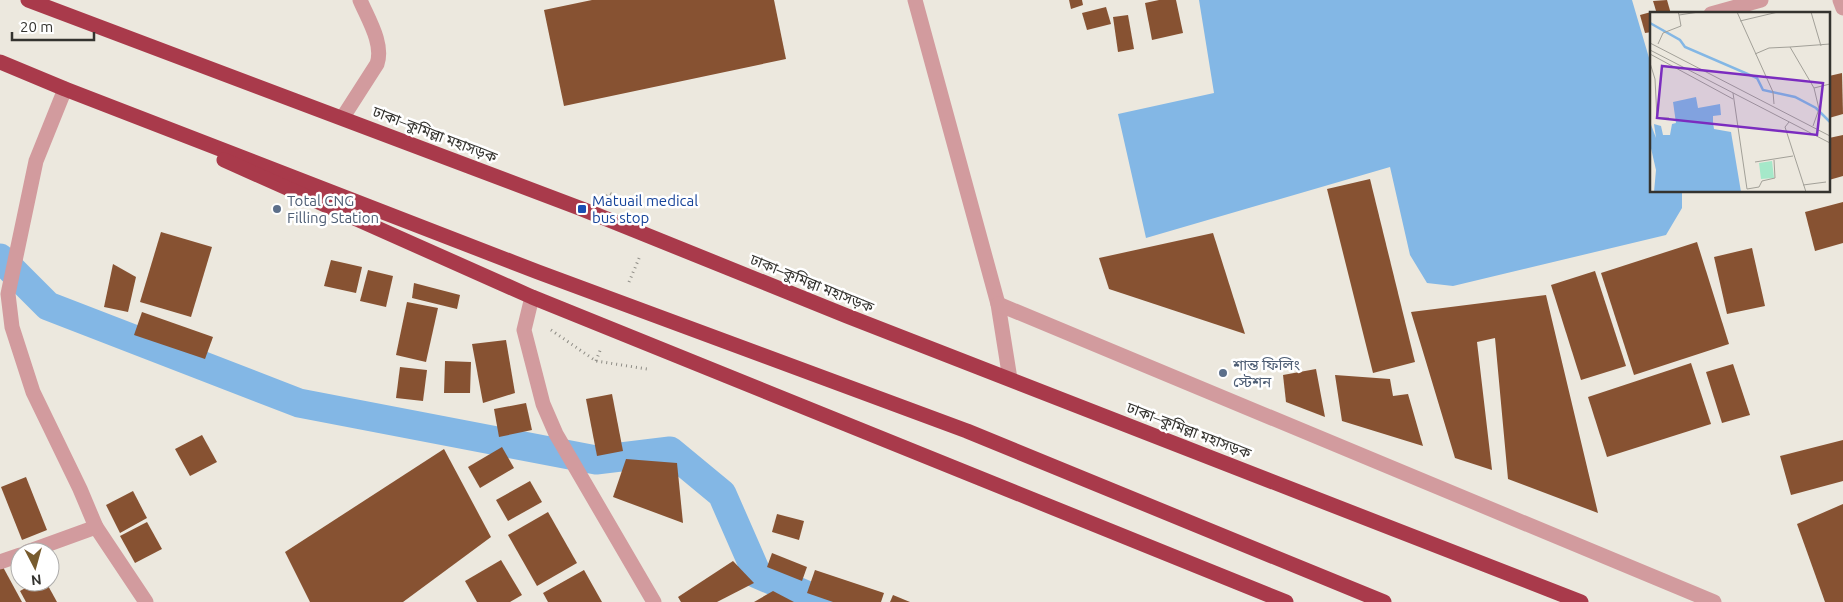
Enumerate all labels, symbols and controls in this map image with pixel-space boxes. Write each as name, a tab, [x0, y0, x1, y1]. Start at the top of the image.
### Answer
scale bar	[12, 10, 95, 42]
inset map	[1650, 12, 1830, 192]
text: 20 m	[20, 18, 53, 35]
street label: ঢাকা–কুমিল্লা মহাসড়ক	[369, 102, 500, 167]
place label: Total CNG Filling Station	[287, 192, 379, 226]
place label: Matuail medical bus stop	[592, 192, 698, 226]
marker: Total CNG Filling Station	[271, 203, 283, 215]
marker: Matuail medical bus stop	[576, 203, 588, 215]
street label: ঢাকা–কুমিল্লা মহাসড়ক	[746, 250, 877, 317]
place label: শান্ত ফিলিং স্টেশন	[1232, 356, 1300, 390]
marker: শান্ত ফিলিং স্টেশন	[1217, 367, 1229, 379]
street label: ঢাকা–কুমিল্লা মহাসড়ক	[1123, 398, 1254, 463]
north arrow	[10, 542, 60, 592]
text: N	[30, 571, 42, 588]

